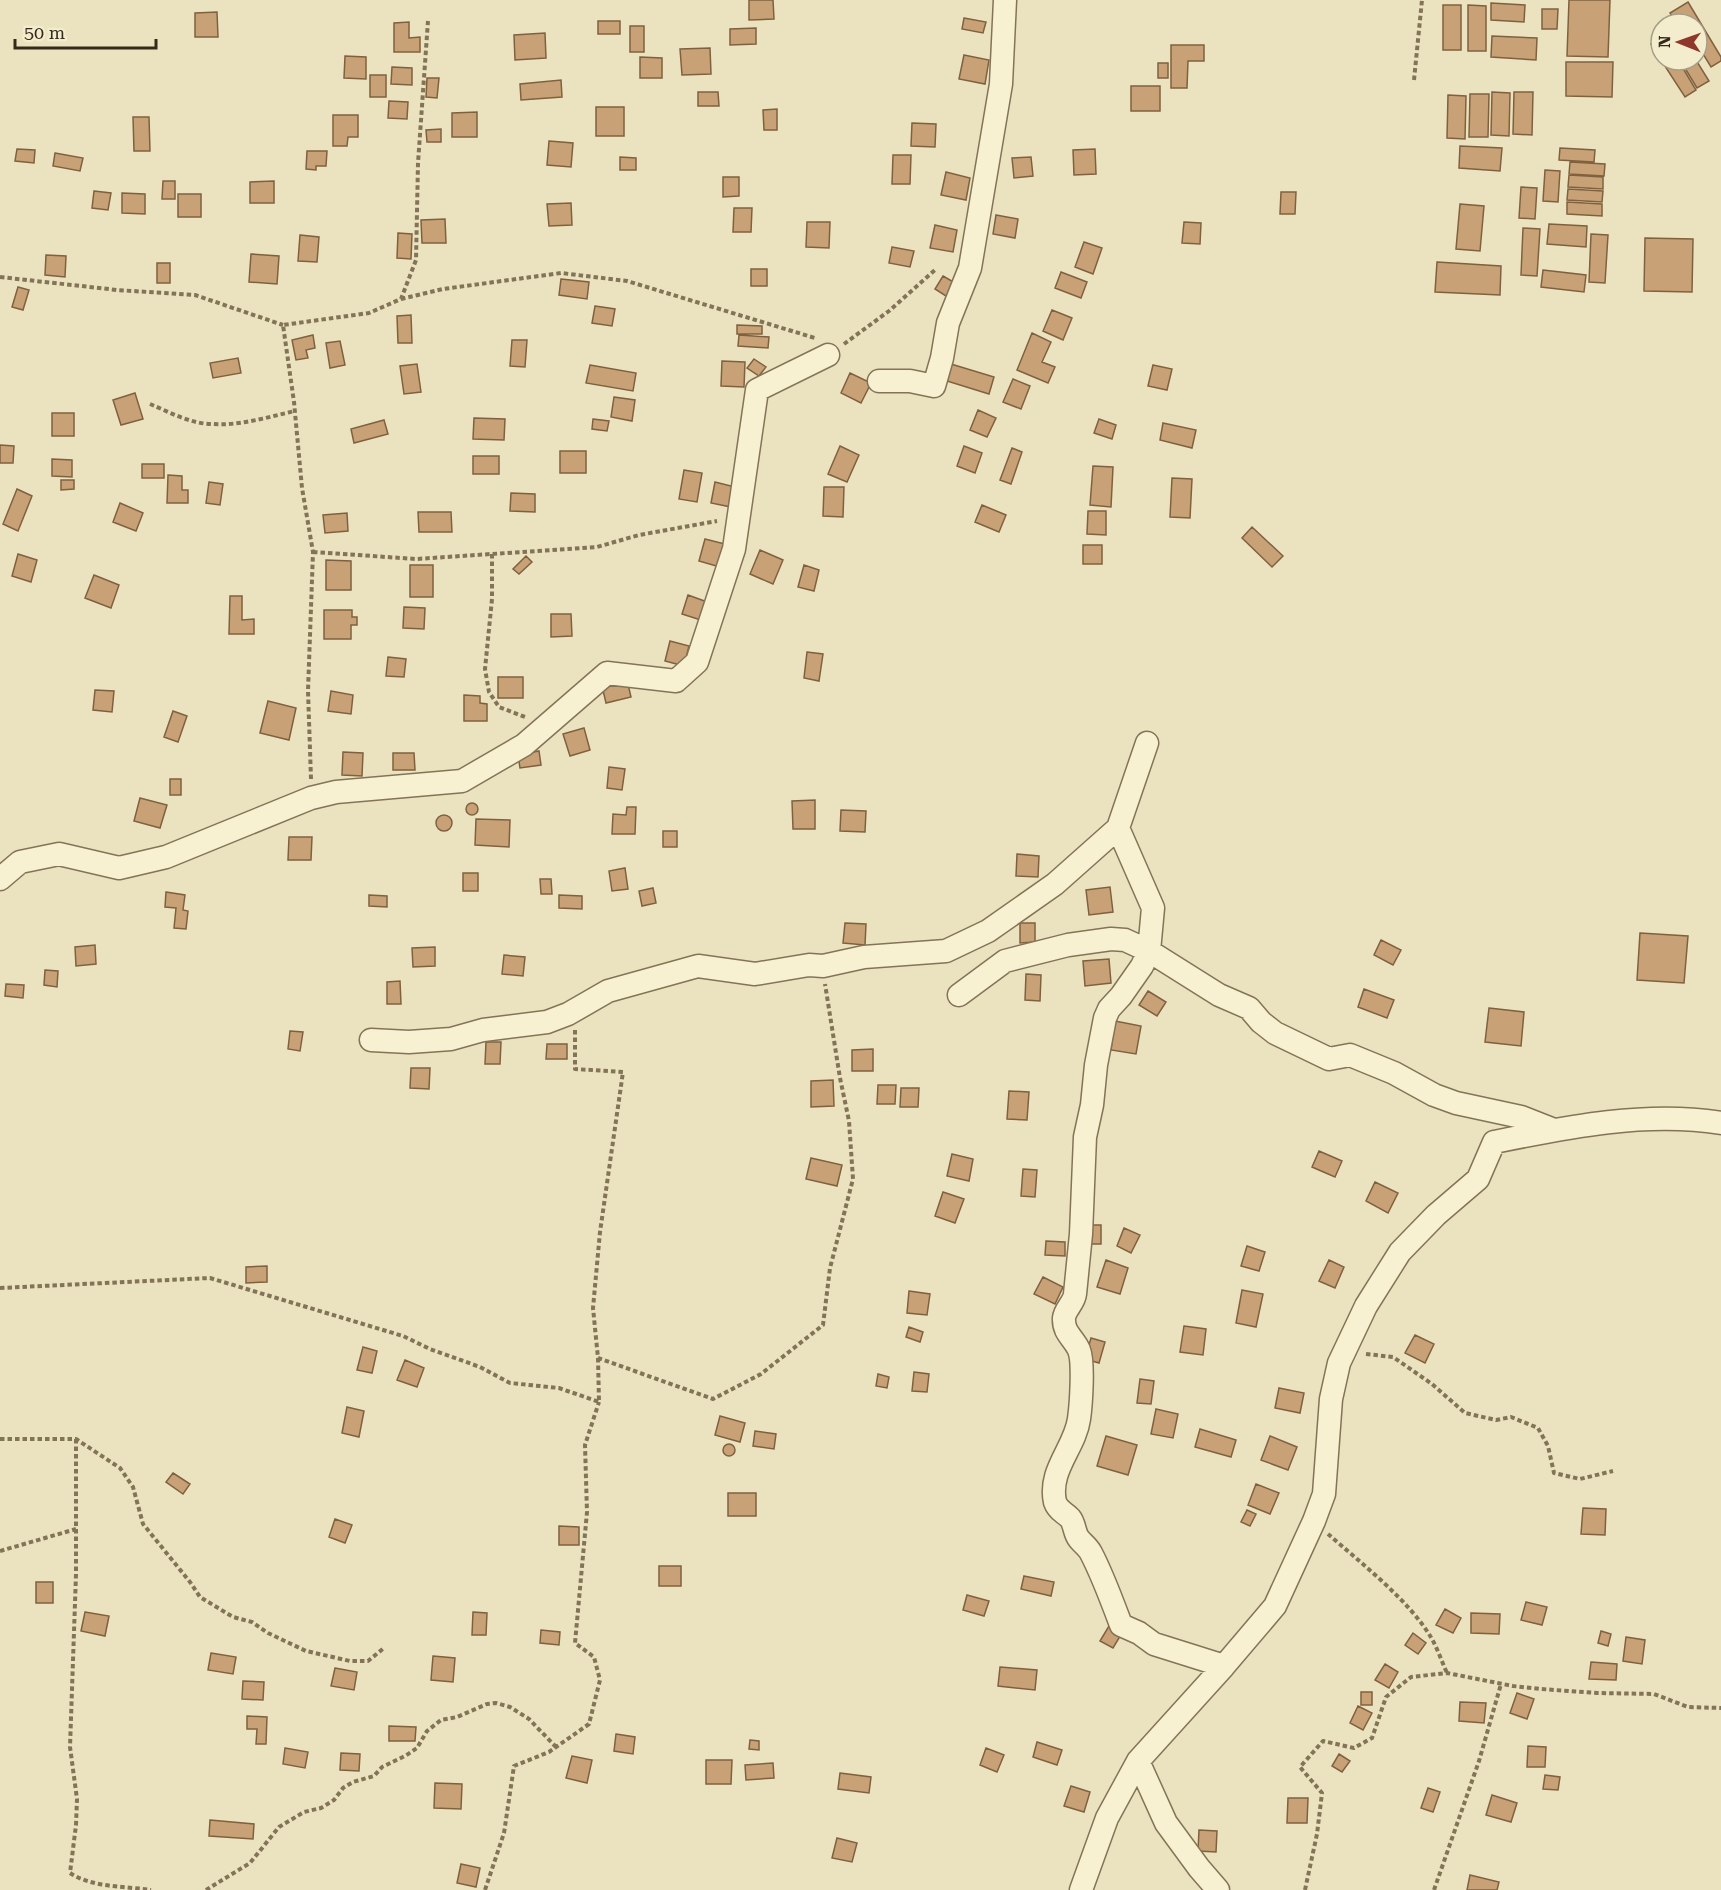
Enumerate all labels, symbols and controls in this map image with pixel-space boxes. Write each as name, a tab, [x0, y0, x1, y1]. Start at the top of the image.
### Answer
scale bar	[15, 12, 156, 50]
north arrow	[1649, 12, 1709, 72]
text: 50 m	[24, 22, 65, 43]
text: N	[1655, 35, 1674, 48]

